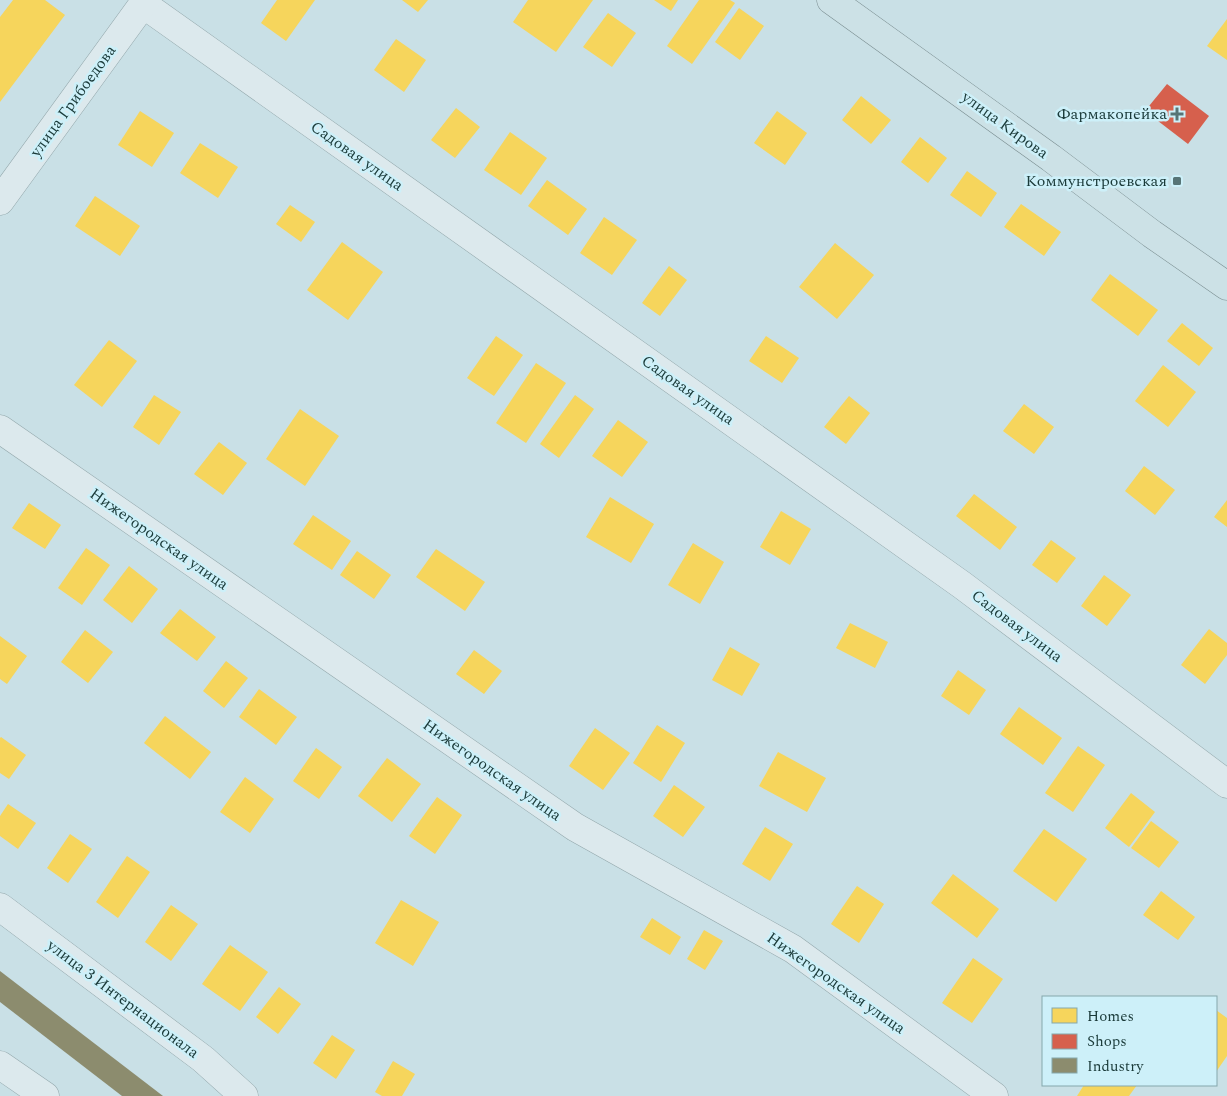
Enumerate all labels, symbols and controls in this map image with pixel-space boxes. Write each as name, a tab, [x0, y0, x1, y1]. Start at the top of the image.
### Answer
street label: улица Грибоедова	[23, 40, 122, 163]
street label: улица Кирова	[956, 85, 1054, 165]
place label: Фармакопейка	[1057, 102, 1167, 126]
marker: Фармакопейка	[1171, 108, 1183, 120]
street label: Садовая улица	[306, 115, 409, 197]
place label: Коммунстроевская	[1026, 169, 1167, 193]
marker: Коммунстроевская	[1171, 175, 1183, 187]
street label: Садовая улица	[637, 349, 740, 431]
street label: Нижегородская улица	[85, 482, 233, 596]
street label: Садовая улица	[966, 584, 1068, 668]
street label: Нижегородская улица	[418, 713, 566, 827]
street label: Нижегородская улица	[762, 926, 910, 1040]
street label: улица 3 Интернационала	[41, 933, 204, 1064]
legend	[1042, 996, 1217, 1086]
text: Homes	[1087, 1005, 1134, 1028]
text: Shops	[1087, 1030, 1127, 1053]
text: Industry	[1087, 1055, 1144, 1078]

